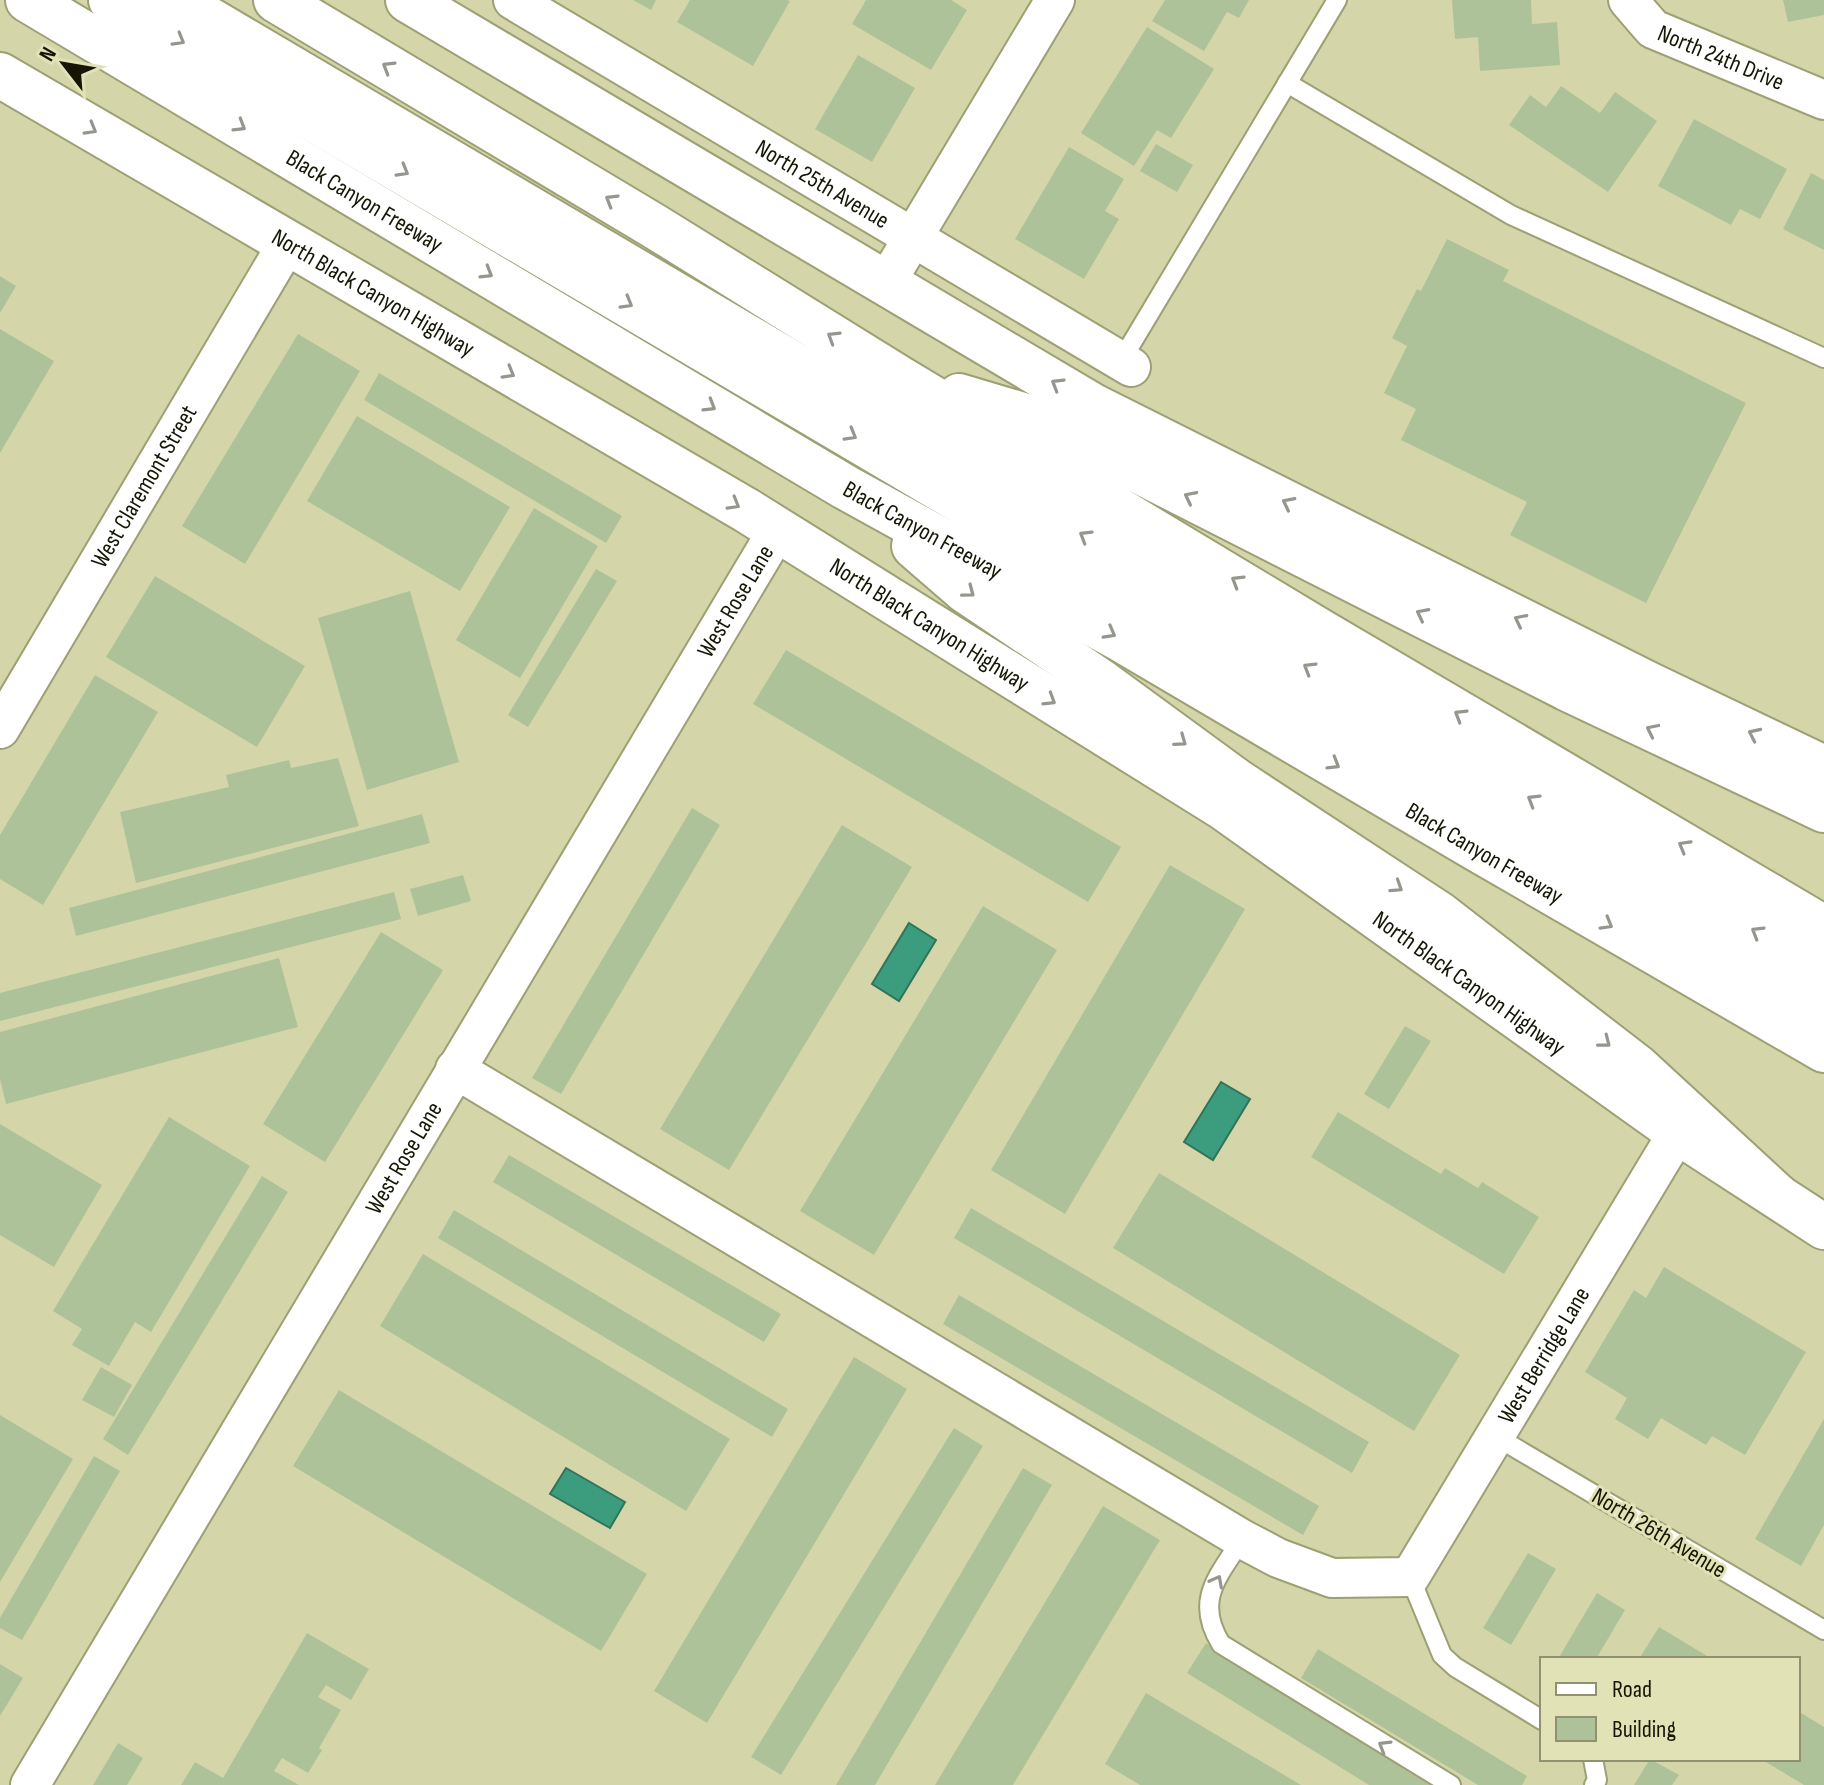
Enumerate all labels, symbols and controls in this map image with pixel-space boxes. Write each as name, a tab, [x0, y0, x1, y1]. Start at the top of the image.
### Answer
street label: North 24th Drive	[1654, 18, 1789, 96]
north arrow	[24, 24, 104, 104]
one-way arrow	[170, 30, 185, 45]
text: N	[34, 42, 63, 66]
one-way arrow	[382, 61, 397, 76]
one-way arrow	[231, 116, 246, 132]
one-way arrow	[82, 119, 97, 135]
street label: North 25th Avenue	[750, 133, 895, 235]
street label: Black Canyon Freeway	[281, 143, 448, 259]
one-way arrow	[394, 162, 409, 177]
one-way arrow	[605, 194, 620, 210]
street label: North Black Canyon Highway	[267, 222, 480, 363]
one-way arrow	[478, 263, 493, 279]
one-way arrow	[618, 293, 633, 309]
one-way arrow	[827, 331, 842, 346]
one-way arrow	[500, 363, 515, 379]
one-way arrow	[1051, 378, 1066, 394]
one-way arrow	[701, 396, 716, 412]
street label: West Claremont Street	[84, 400, 203, 573]
one-way arrow	[842, 425, 857, 441]
street label: Black Canyon Freeway	[838, 474, 1007, 585]
one-way arrow	[1183, 491, 1198, 506]
one-way arrow	[725, 494, 740, 510]
one-way arrow	[1281, 498, 1296, 513]
one-way arrow	[1079, 530, 1094, 546]
street label: West Rose Lane	[691, 540, 780, 663]
street label: North Black Canyon Highway	[825, 551, 1035, 698]
one-way arrow	[1231, 575, 1246, 591]
one-way arrow	[960, 582, 974, 597]
one-way arrow	[1415, 608, 1430, 624]
one-way arrow	[1513, 615, 1528, 630]
one-way arrow	[1102, 623, 1116, 638]
one-way arrow	[1303, 662, 1318, 678]
one-way arrow	[1041, 690, 1056, 706]
one-way arrow	[1454, 709, 1469, 724]
one-way arrow	[1645, 724, 1660, 740]
one-way arrow	[1747, 728, 1762, 744]
one-way arrow	[1173, 731, 1187, 746]
one-way arrow	[1325, 755, 1340, 770]
one-way arrow	[1527, 794, 1542, 810]
street label: Black Canyon Freeway	[1401, 796, 1568, 910]
one-way arrow	[1678, 840, 1693, 856]
one-way arrow	[1388, 877, 1402, 892]
street label: North Black Canyon Highway	[1367, 904, 1571, 1061]
one-way arrow	[1598, 914, 1613, 930]
one-way arrow	[1751, 926, 1766, 942]
one-way arrow	[1596, 1033, 1611, 1047]
street label: West Rose Lane	[359, 1096, 448, 1219]
street label: West Berridge Lane	[1491, 1282, 1596, 1429]
street label: North 26th Avenue	[1587, 1482, 1731, 1584]
one-way arrow	[1207, 1575, 1222, 1589]
legend	[1540, 1657, 1800, 1761]
text: Road	[1612, 1675, 1652, 1704]
text: Building	[1612, 1715, 1676, 1744]
one-way arrow	[1378, 1740, 1393, 1755]

